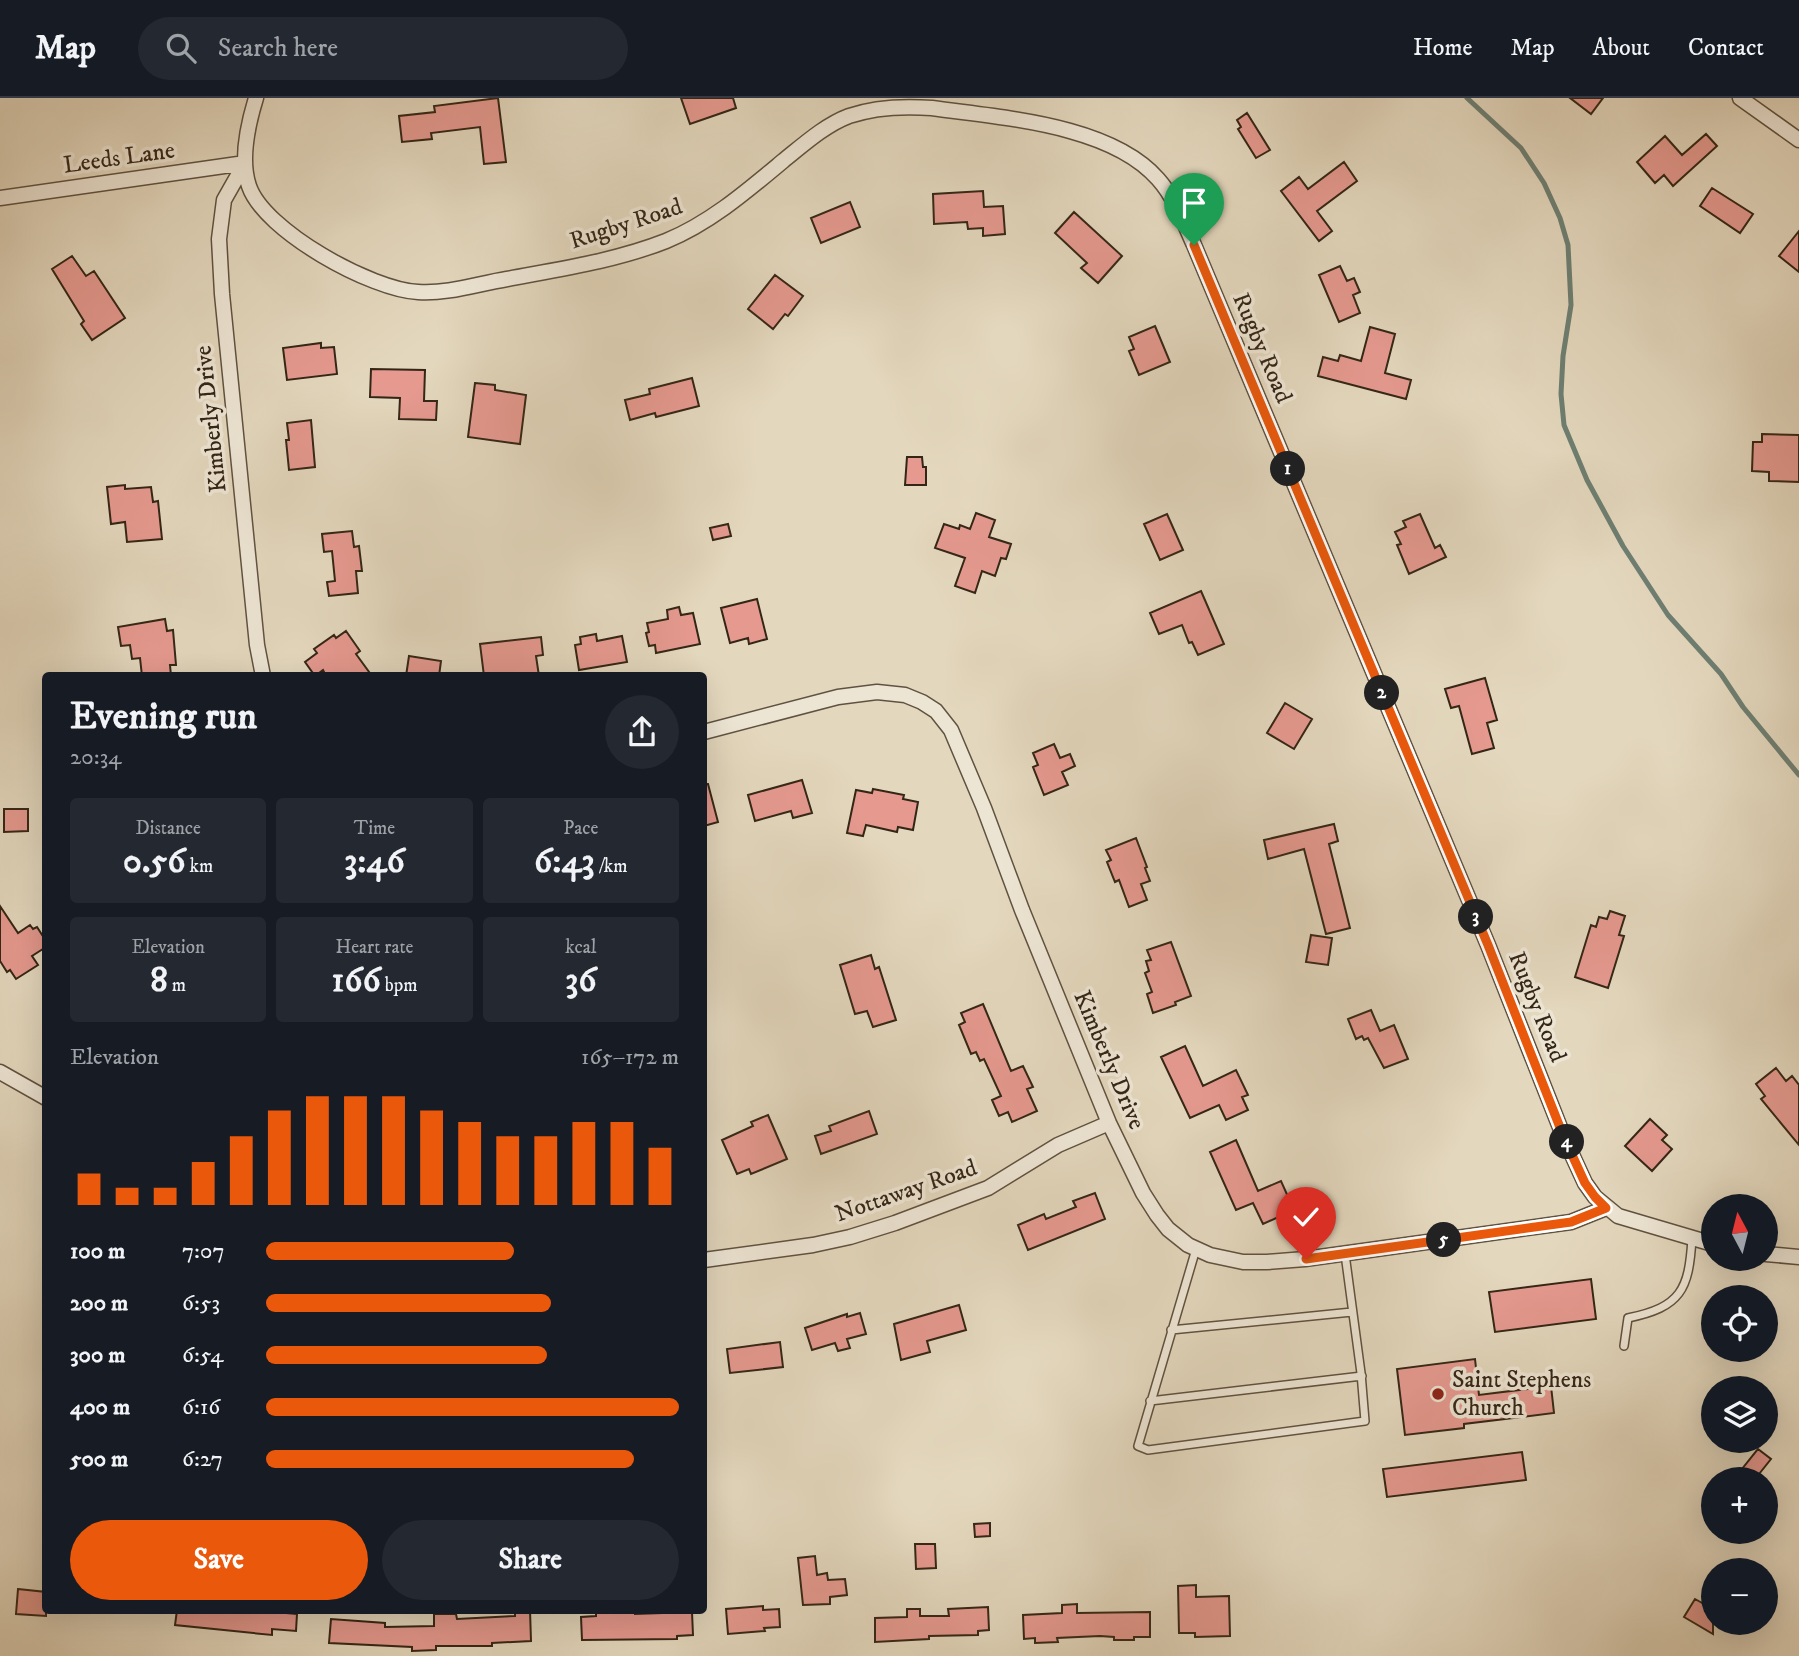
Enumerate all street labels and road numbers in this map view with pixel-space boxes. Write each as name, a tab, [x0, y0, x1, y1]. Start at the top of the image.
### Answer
street label: Leeds Lane	[61, 135, 177, 181]
street label: Rugby Road	[566, 192, 686, 256]
street label: Rugby Road	[1225, 288, 1299, 408]
street label: Kimberly Drive	[188, 344, 234, 494]
street label: Rugby Road	[1501, 947, 1573, 1067]
street label: Kimberly Drive	[1066, 986, 1152, 1134]
street label: Nottaway Road	[831, 1153, 981, 1229]

